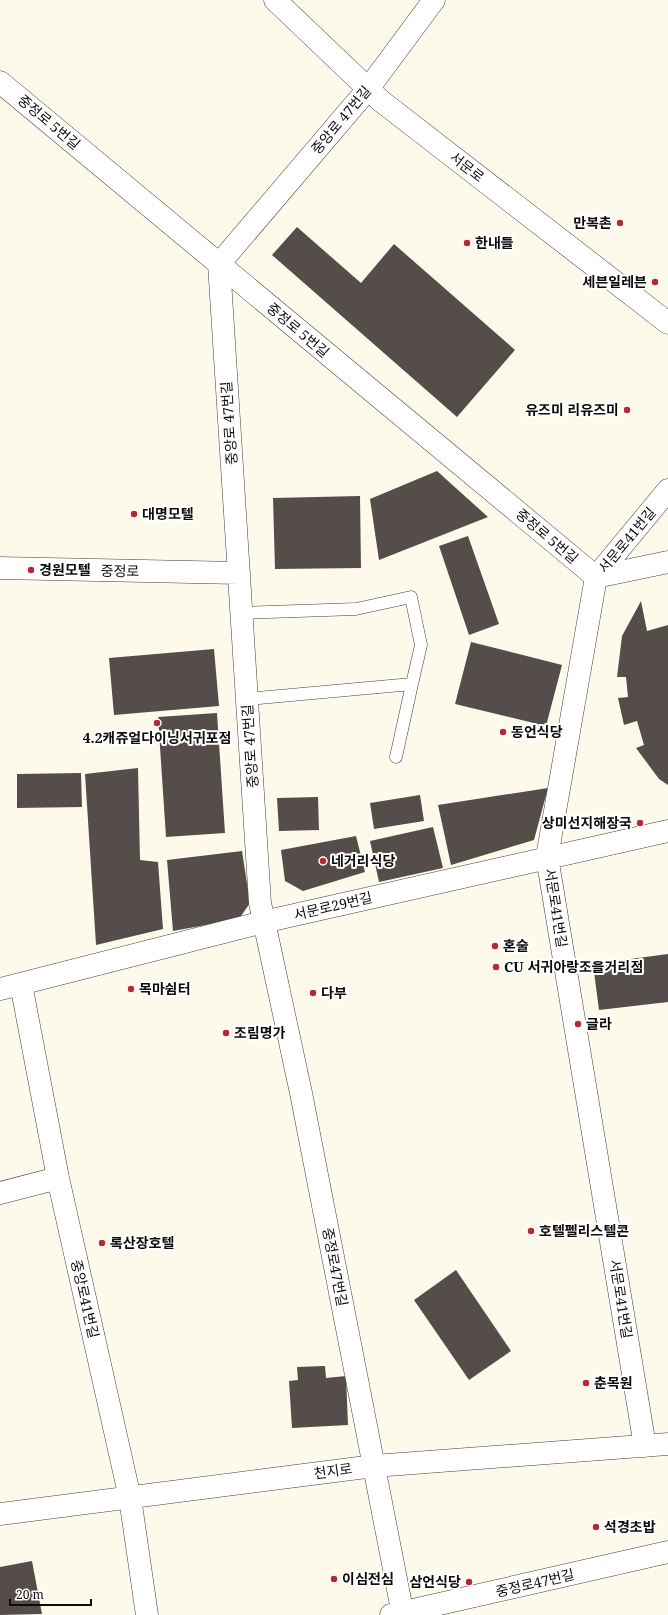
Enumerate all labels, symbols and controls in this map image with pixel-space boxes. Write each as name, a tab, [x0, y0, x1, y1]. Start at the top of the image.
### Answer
street label: 중앙로 47번길	[306, 82, 375, 158]
street label: 중정로 5번길	[14, 90, 84, 153]
street label: 서문로	[446, 147, 488, 186]
place label: 만복촌	[573, 213, 612, 232]
marker: 만복촌	[615, 218, 625, 228]
place label: 한내들	[475, 233, 514, 252]
marker: 한내들	[462, 238, 472, 248]
place label: 세븐일레븐	[583, 272, 647, 291]
marker: 세븐일레븐	[650, 277, 660, 287]
street label: 중정로 5번길	[263, 298, 333, 361]
street label: 중앙로 47번길	[216, 381, 241, 465]
place label: 유즈미 리유즈미	[525, 400, 619, 419]
marker: 유즈미 리유즈미	[622, 405, 632, 415]
street label: 서문로41번길	[594, 503, 660, 576]
place label: 대명모텔	[142, 504, 194, 523]
street label: 중정로 5번길	[512, 504, 582, 567]
marker: 대명모텔	[129, 509, 139, 519]
place label: 경원모텔	[39, 560, 91, 579]
street label: 중정로	[101, 561, 140, 580]
marker: 경원모텔	[26, 565, 36, 575]
street label: 중앙로 47번길	[237, 704, 262, 788]
marker: 4.2캐쥬얼다이닝서귀포점	[152, 718, 162, 728]
place label: 동언식당	[511, 722, 563, 741]
marker: 동언식당	[498, 727, 508, 737]
place label: 4.2캐쥬얼다이닝서귀포점	[83, 728, 231, 747]
place label: 상미선지해장국	[542, 813, 632, 832]
marker: 상미선지해장국	[635, 818, 645, 828]
place label: 네거리식당	[331, 851, 396, 870]
marker: 네거리식당	[318, 856, 328, 866]
street label: 서문로41번길	[541, 867, 572, 949]
street label: 서문로29번길	[292, 887, 374, 924]
place label: 혼술	[503, 936, 529, 955]
marker: 혼술	[490, 941, 500, 951]
place label: CU 서귀아랑조을거리점	[504, 957, 643, 976]
marker: CU 서귀아랑조을거리점	[491, 962, 501, 972]
place label: 목마쉼터	[139, 979, 191, 998]
place label: 다부	[321, 983, 347, 1002]
marker: 목마쉼터	[126, 984, 136, 994]
marker: 다부	[308, 988, 318, 998]
place label: 글라	[586, 1014, 612, 1033]
marker: 글라	[573, 1019, 583, 1029]
place label: 조림명가	[234, 1023, 286, 1042]
marker: 조림명가	[221, 1028, 231, 1038]
place label: 호텔펠리스텔콘	[539, 1221, 629, 1240]
street label: 중정로47번길	[319, 1226, 352, 1308]
marker: 호텔펠리스텔콘	[526, 1226, 536, 1236]
place label: 록산장호텔	[110, 1233, 175, 1252]
marker: 록산장호텔	[97, 1238, 107, 1248]
street label: 중앙로41번길	[67, 1258, 104, 1340]
street label: 서문로41번길	[606, 1258, 637, 1340]
place label: 춘목원	[594, 1373, 633, 1392]
marker: 춘목원	[581, 1378, 591, 1388]
street label: 천지로	[312, 1458, 354, 1483]
place label: 석경초밥	[604, 1517, 656, 1536]
marker: 석경초밥	[591, 1522, 601, 1532]
street label: 중정로47번길	[494, 1564, 576, 1601]
place label: 이심전심	[342, 1569, 394, 1588]
place label: 삼언식당	[409, 1572, 461, 1591]
marker: 이심전심	[329, 1574, 339, 1584]
marker: 삼언식당	[464, 1577, 474, 1587]
scale bar	[10, 1581, 91, 1607]
text: 20 m	[16, 1586, 44, 1603]

